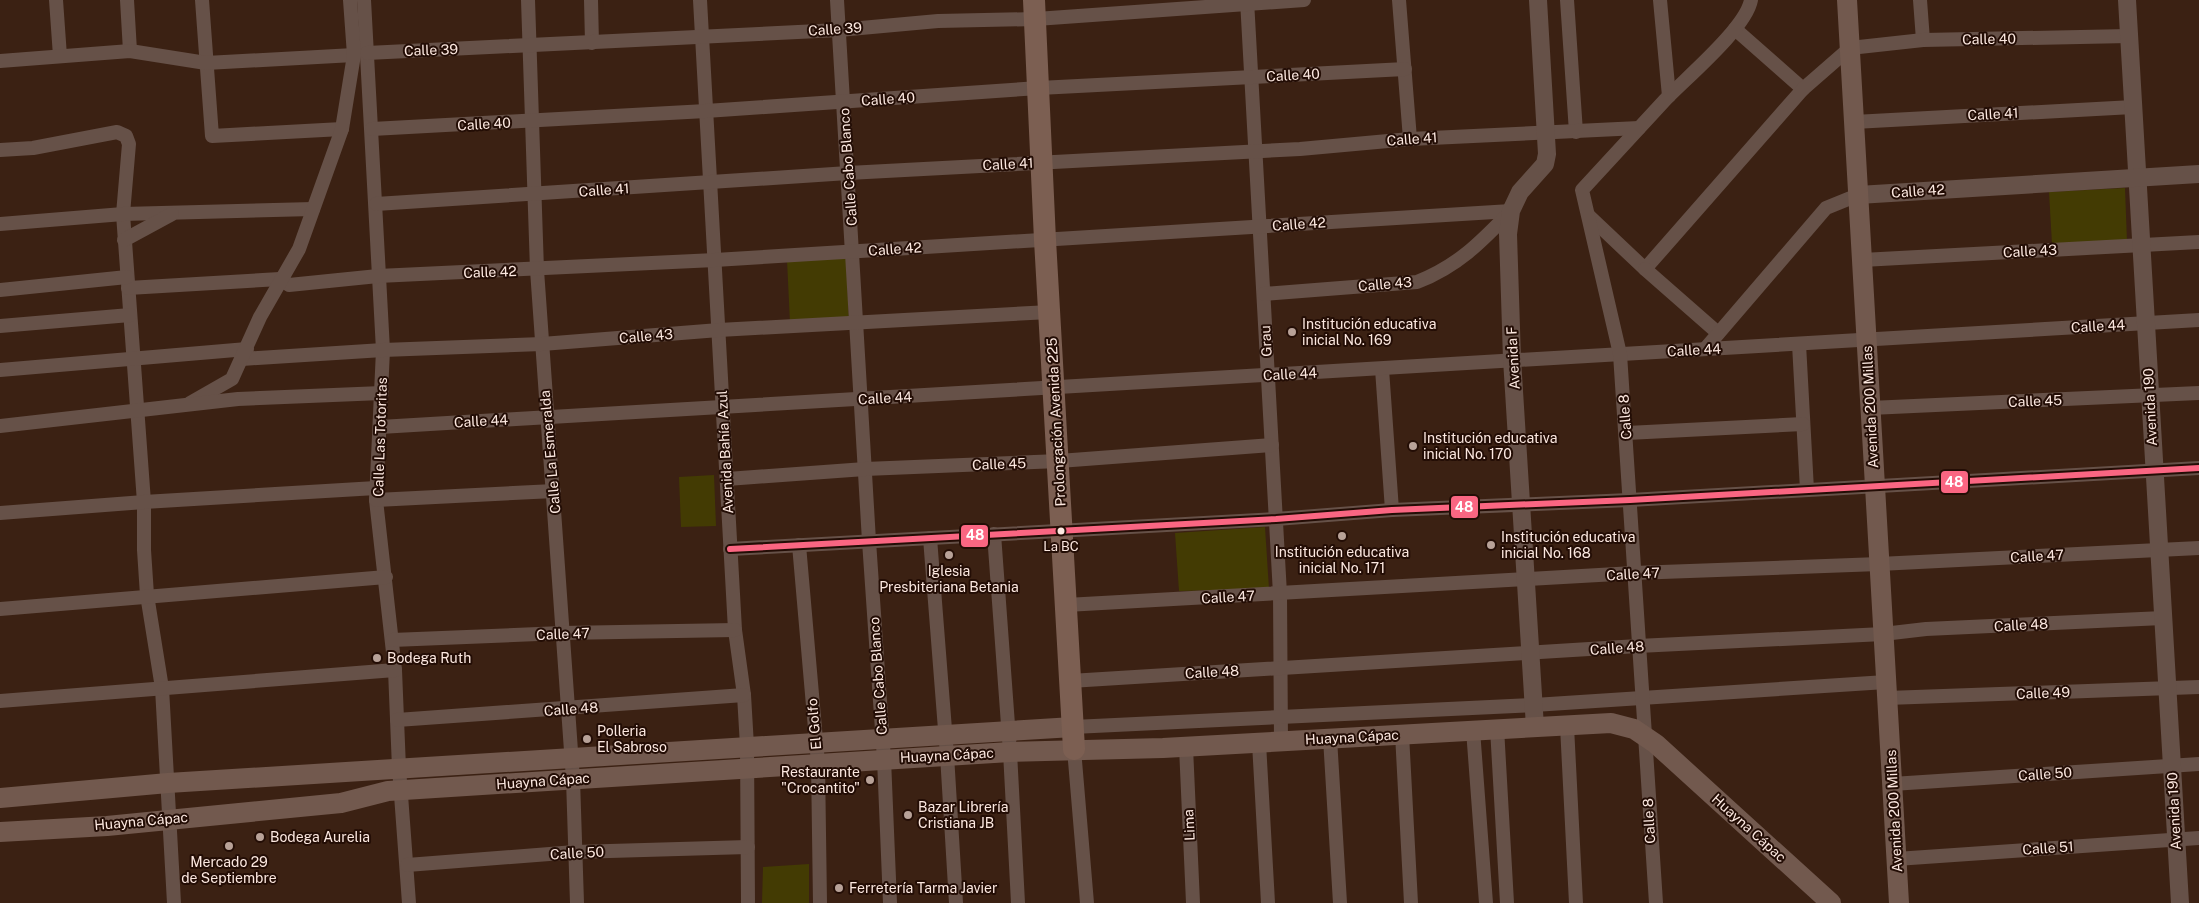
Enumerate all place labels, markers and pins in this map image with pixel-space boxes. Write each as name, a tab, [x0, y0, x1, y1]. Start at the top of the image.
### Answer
place label: Institución educativa inicial No. 169	[1302, 316, 1436, 348]
marker: Institución educativa inicial No. 169	[1286, 326, 1298, 338]
place label: Institución educativa inicial No. 170	[1423, 430, 1557, 462]
marker: Institución educativa inicial No. 170	[1407, 440, 1419, 452]
marker: La BC	[1056, 526, 1066, 536]
place label: Institución educativa inicial No. 168	[1501, 529, 1635, 561]
marker: Institución educativa inicial No. 171	[1336, 530, 1348, 542]
place label: La BC	[1043, 539, 1079, 554]
marker: Institución educativa inicial No. 168	[1485, 539, 1497, 551]
place label: Institución educativa inicial No. 171	[1275, 544, 1409, 576]
marker: Iglesia Presbiteriana Betania	[943, 549, 955, 561]
place label: Iglesia Presbiteriana Betania	[879, 563, 1019, 595]
place label: Bodega Ruth	[387, 650, 471, 666]
marker: Bodega Ruth	[371, 652, 383, 664]
place label: Polleria El Sabroso	[597, 723, 667, 755]
marker: Polleria El Sabroso	[581, 733, 593, 745]
place label: Restaurante "Crocantito"	[781, 764, 860, 796]
marker: Restaurante "Crocantito"	[864, 774, 876, 786]
place label: Bazar Librería Cristiana JB	[918, 799, 1008, 831]
marker: Bazar Librería Cristiana JB	[902, 809, 914, 821]
place label: Bodega Aurelia	[270, 829, 370, 845]
marker: Bodega Aurelia	[254, 831, 266, 843]
marker: Mercado 29 de Septiembre	[223, 840, 235, 852]
place label: Mercado 29 de Septiembre	[181, 854, 277, 886]
place label: Ferretería Tarma Javier	[849, 880, 997, 896]
marker: Ferretería Tarma Javier	[833, 882, 845, 894]

